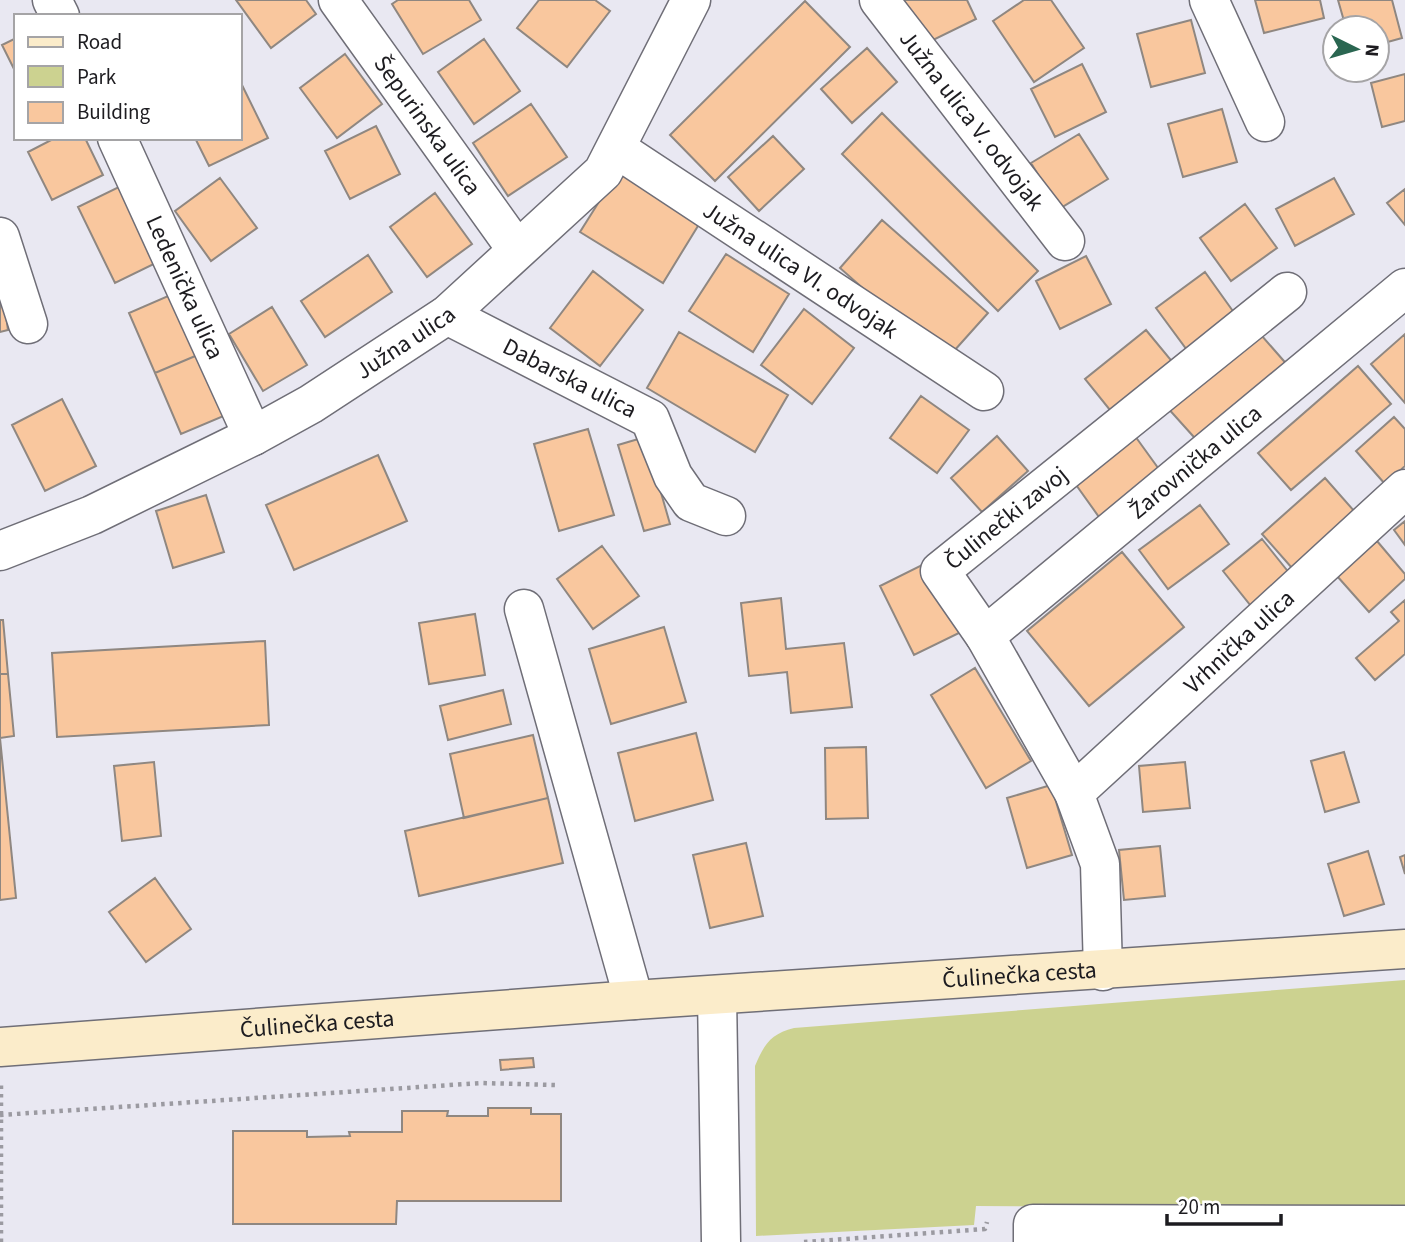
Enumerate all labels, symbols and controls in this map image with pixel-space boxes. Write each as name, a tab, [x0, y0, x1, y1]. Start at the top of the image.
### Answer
legend	[14, 14, 242, 140]
north arrow	[1321, 14, 1391, 84]
street label: Južna ulica V. odvojak	[891, 23, 1053, 218]
text: Road	[77, 27, 122, 57]
text: N	[1357, 43, 1385, 58]
street label: Šepurinska ulica	[365, 48, 490, 202]
text: Park	[77, 62, 117, 92]
text: Building	[77, 97, 151, 127]
street label: Južna ulica VI. odvojak	[696, 193, 905, 347]
street label: Ledenička ulica	[137, 209, 233, 365]
street label: Južna ulica	[348, 298, 464, 388]
street label: Dabarska ulica	[497, 329, 643, 427]
street label: Žarovnička ulica	[1121, 396, 1269, 527]
street label: Čulinečki zavoj	[937, 458, 1075, 578]
street label: Vrhnička ulica	[1176, 581, 1302, 702]
street label: Čulinečka cesta	[941, 952, 1098, 997]
street label: Čulinečka cesta	[239, 1000, 396, 1047]
scale bar	[1167, 1182, 1281, 1226]
text: 20 m	[1178, 1192, 1220, 1222]

